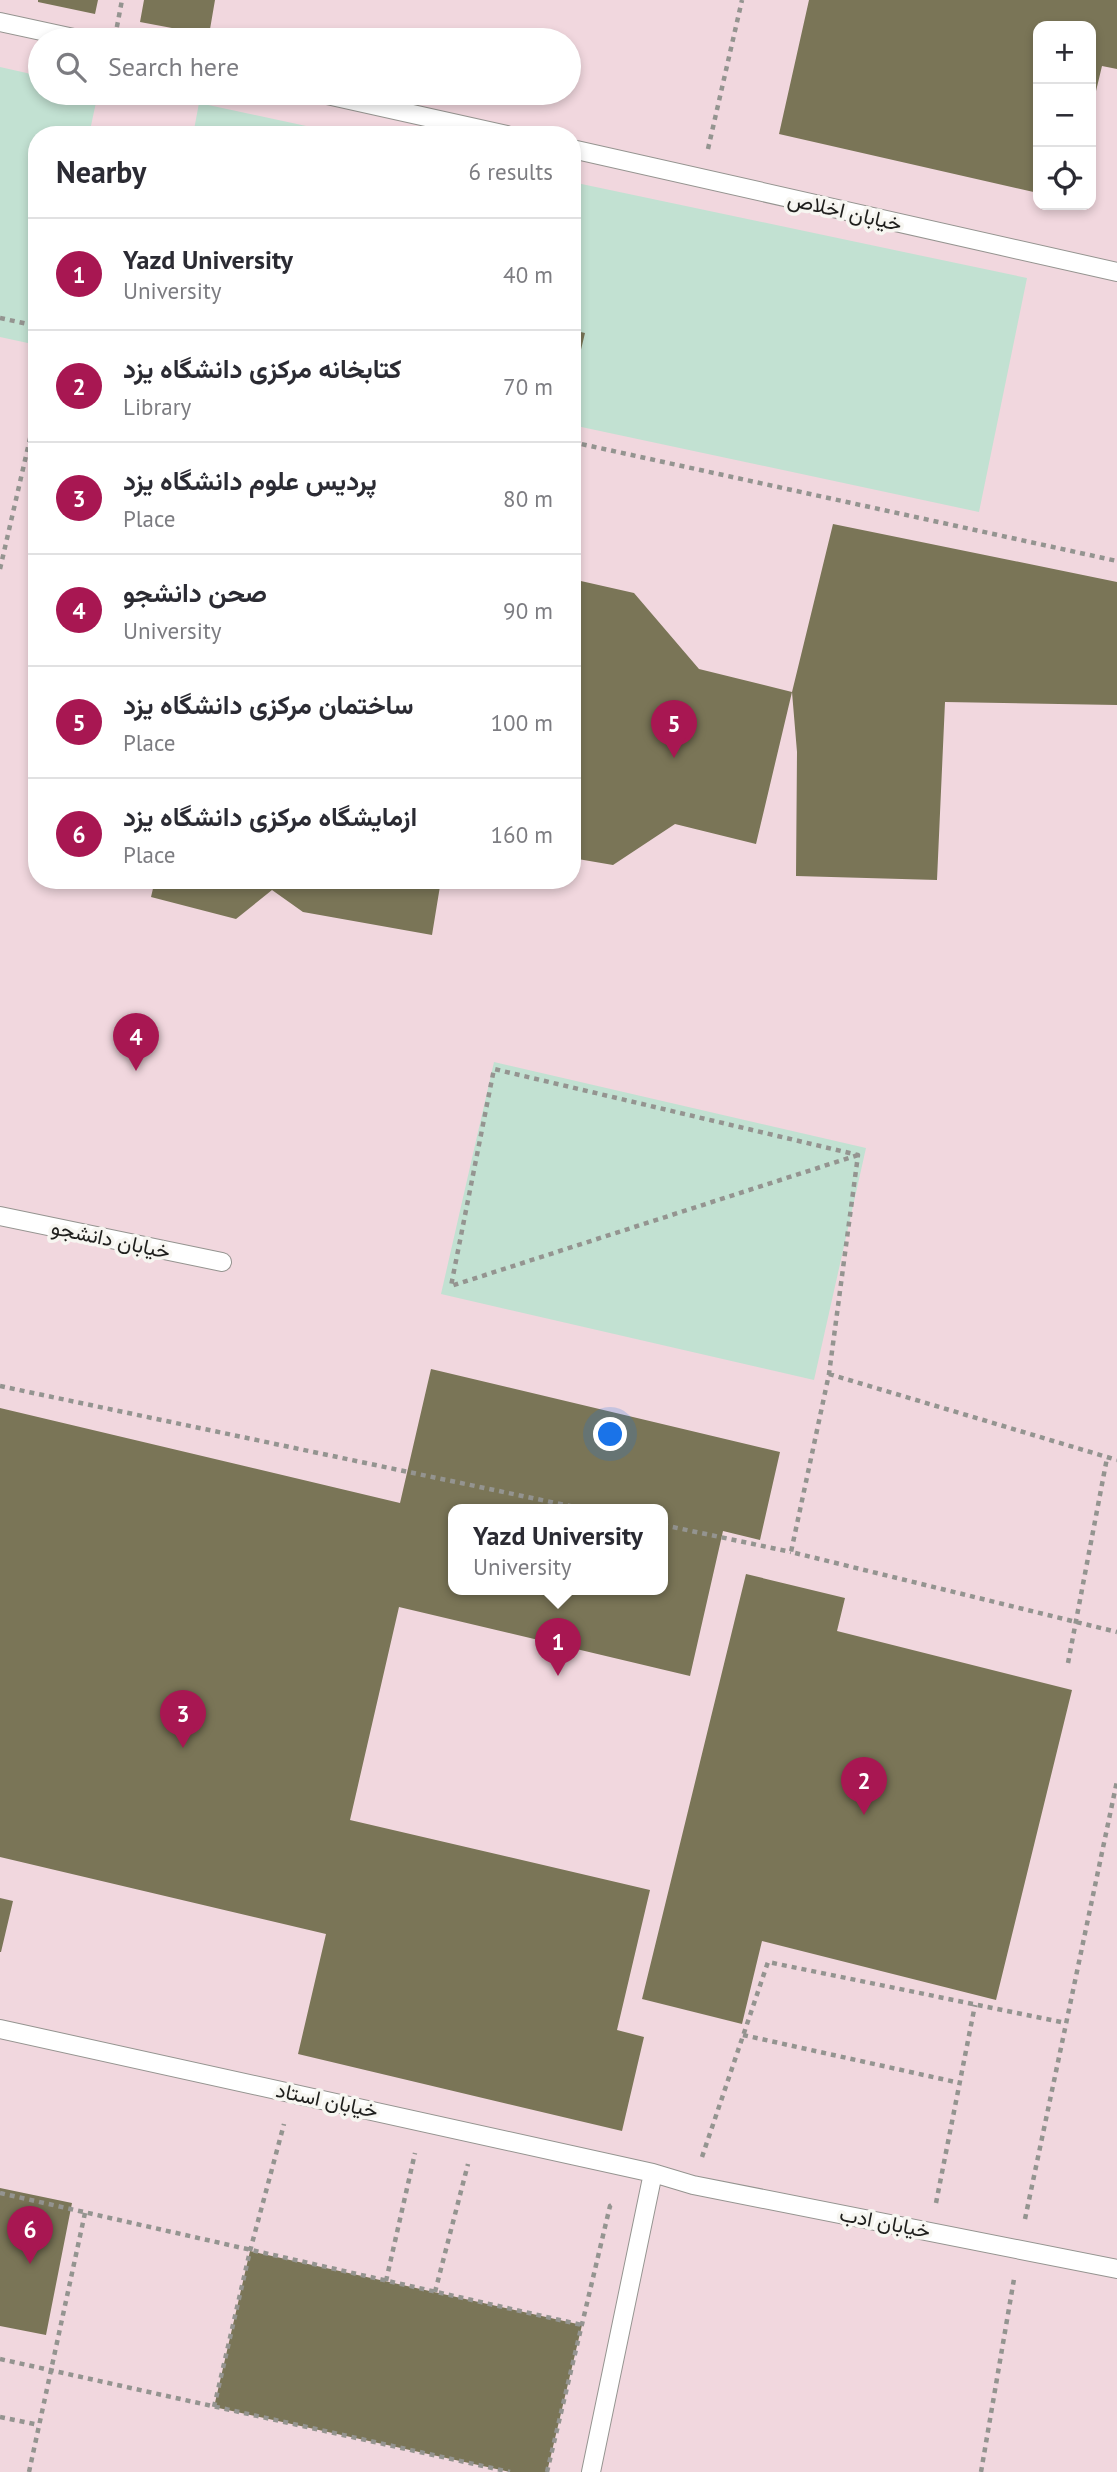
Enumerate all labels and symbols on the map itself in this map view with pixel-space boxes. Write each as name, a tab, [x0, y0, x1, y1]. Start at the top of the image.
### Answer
street label: خیابان اخلاص	[785, 185, 905, 237]
pin: 5	[651, 700, 697, 758]
pin: 4	[113, 1013, 159, 1071]
street label: خیابان دانشجو	[49, 1213, 173, 1265]
your location	[593, 1417, 627, 1451]
pin: 1	[535, 1618, 581, 1676]
pin: 3	[160, 1690, 206, 1748]
pin: 2	[841, 1757, 887, 1815]
street label: خیابان استاد	[273, 2076, 381, 2124]
street label: خیابان ادب	[837, 2200, 933, 2244]
pin: 6	[7, 2206, 53, 2264]

